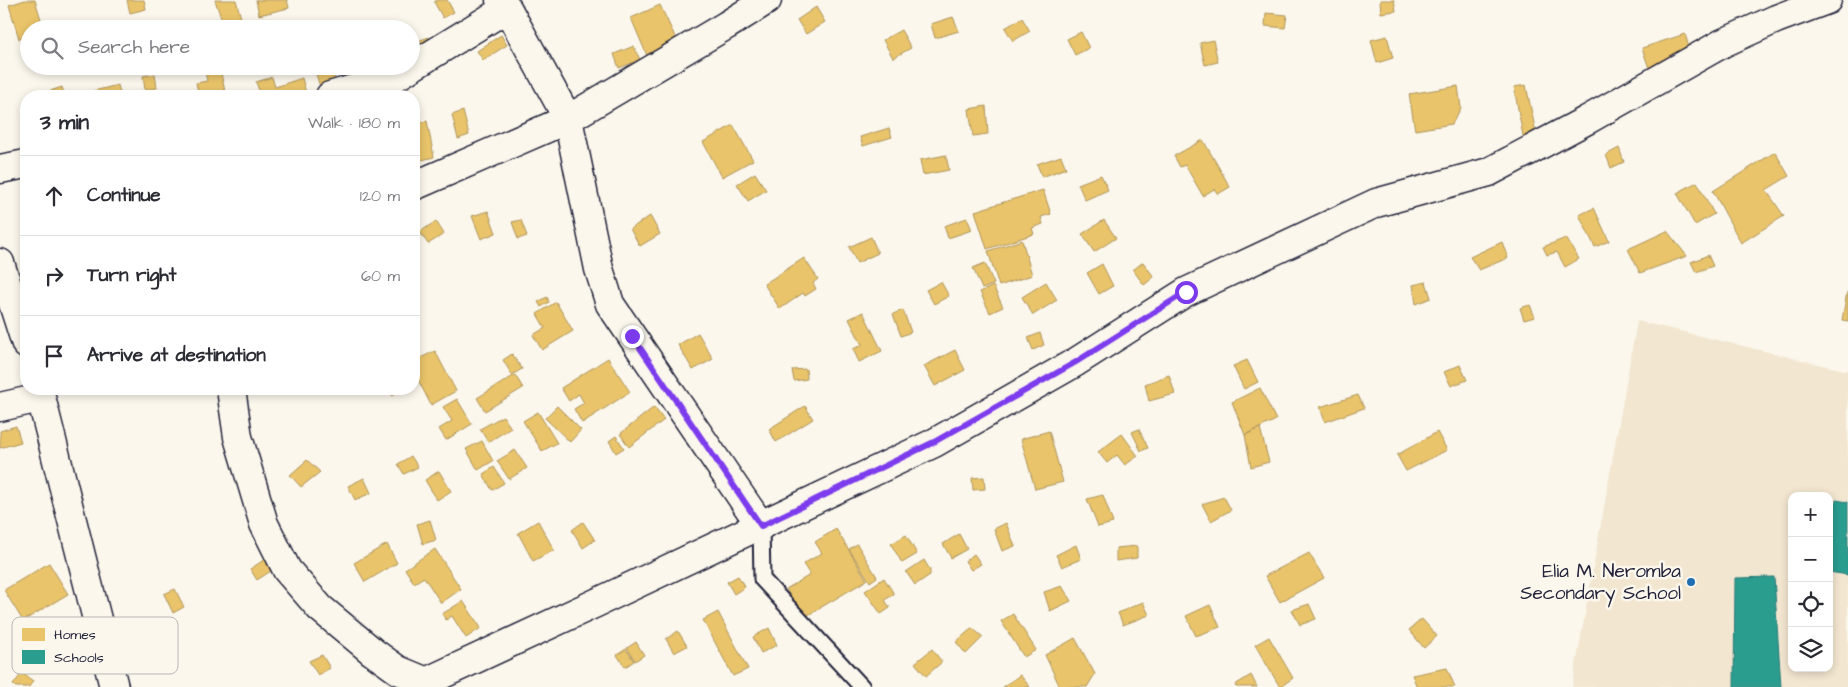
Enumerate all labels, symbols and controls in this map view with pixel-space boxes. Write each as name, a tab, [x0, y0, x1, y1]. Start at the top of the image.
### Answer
search box	[20, 20, 420, 75]
icon: search	[38, 34, 66, 62]
text: Search here	[78, 34, 190, 61]
text: 3 min	[40, 108, 89, 137]
text: Walk · 180 m	[308, 112, 400, 134]
icon: ahead	[40, 182, 68, 210]
text: Continue	[87, 182, 161, 209]
text: 120 m	[360, 185, 400, 207]
icon: right	[40, 262, 68, 290]
text: Turn right	[87, 262, 176, 289]
text: 60 m	[361, 265, 400, 287]
route start	[1175, 281, 1198, 304]
route end	[621, 325, 644, 348]
icon: arrive	[40, 342, 68, 370]
text: Arrive at destination	[87, 342, 266, 369]
map controls	[1788, 492, 1833, 672]
button: +	[1788, 492, 1833, 537]
button: −	[1788, 537, 1833, 582]
place label: Elia M. Neromba Secondary School	[1520, 558, 1681, 608]
marker: Elia M. Neromba Secondary School	[1685, 576, 1697, 588]
button: locate	[1788, 582, 1833, 627]
legend	[12, 617, 178, 674]
text: Homes	[54, 625, 96, 645]
button: layers	[1788, 627, 1833, 672]
text: Schools	[54, 648, 104, 668]

